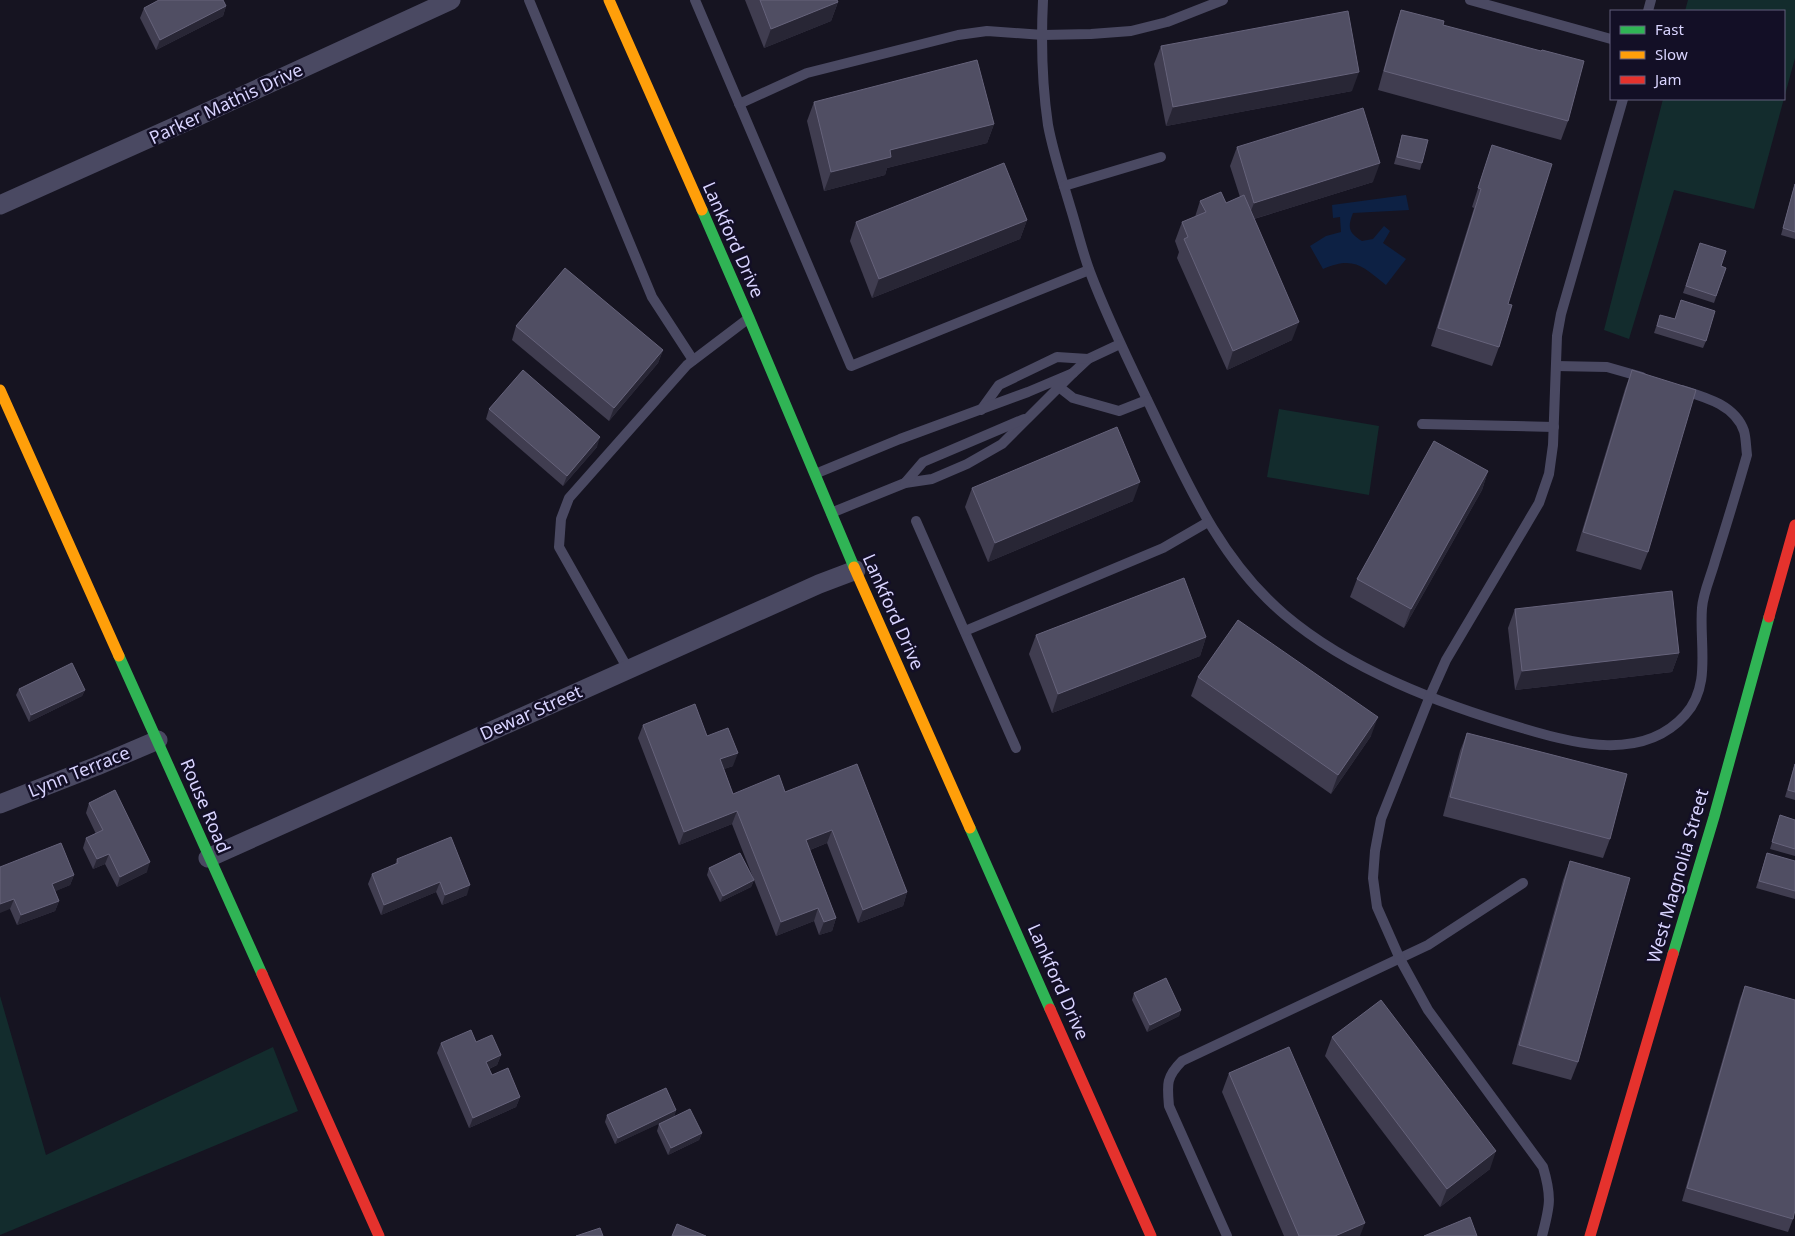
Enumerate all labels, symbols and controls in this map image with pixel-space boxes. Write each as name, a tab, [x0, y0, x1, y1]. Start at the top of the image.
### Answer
legend	[1610, 10, 1785, 100]
text: Fast	[1655, 19, 1684, 39]
text: Slow	[1655, 44, 1688, 64]
street label: Parker Mathis Drive	[145, 57, 306, 149]
text: Jam	[1653, 69, 1682, 89]
street label: Lankford Drive	[698, 178, 770, 301]
street label: Lankford Drive	[858, 550, 930, 673]
street label: Dewar Street	[476, 679, 586, 745]
street label: Lynn Terrace	[24, 740, 133, 802]
street label: Rouse Road	[175, 755, 236, 856]
street label: West Magnolia Street	[1641, 785, 1714, 966]
street label: Lankford Drive	[1023, 920, 1095, 1043]

